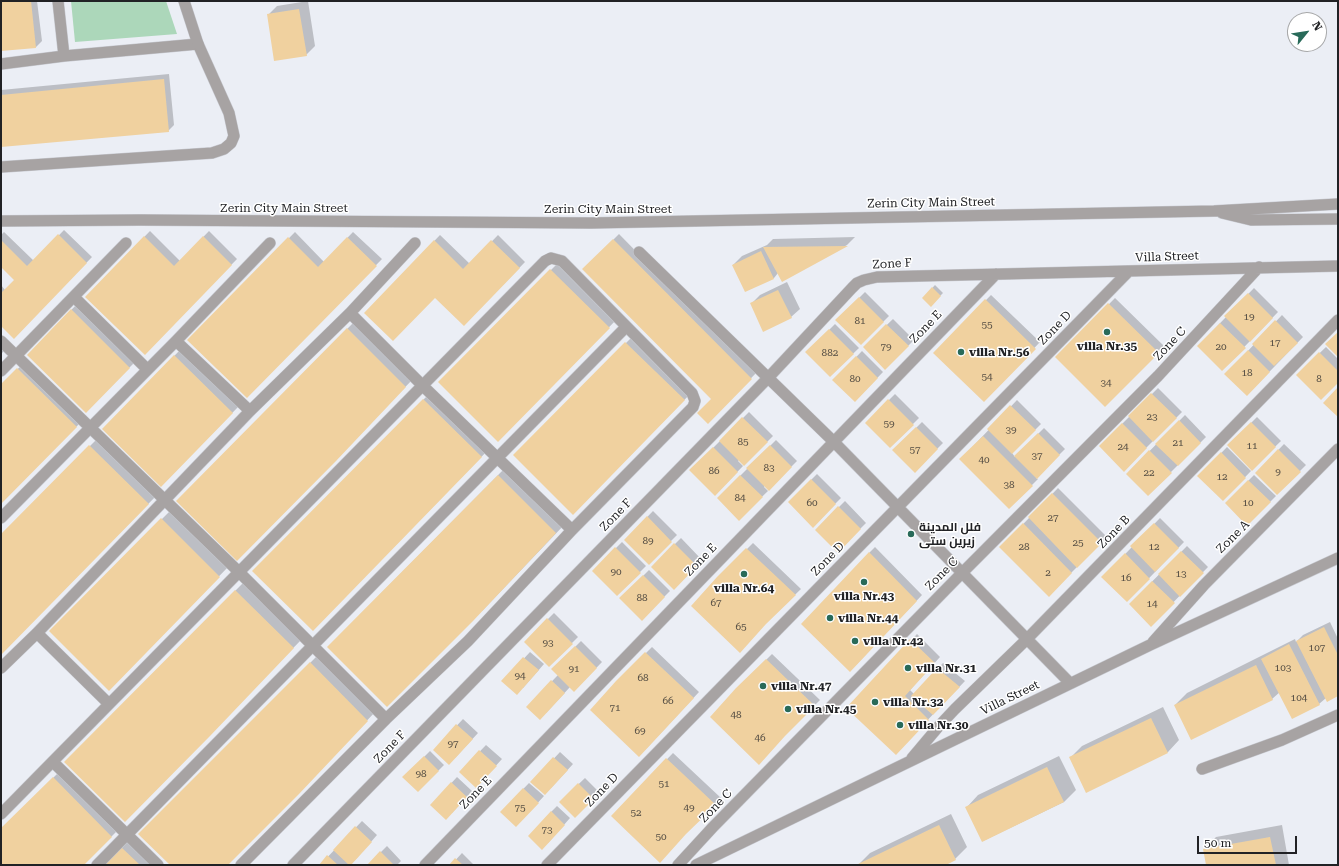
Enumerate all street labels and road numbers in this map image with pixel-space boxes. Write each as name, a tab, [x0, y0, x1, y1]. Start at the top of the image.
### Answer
street label: Zerin City Main Street	[867, 195, 995, 211]
street label: Zerin City Main Street	[220, 201, 348, 215]
street label: Zerin City Main Street	[544, 202, 672, 216]
street label: Villa Street	[1135, 249, 1199, 265]
street label: Zone F	[872, 256, 912, 272]
street label: Zone E	[907, 308, 945, 346]
street label: Zone D	[1035, 308, 1075, 348]
street label: Zone C	[1151, 324, 1189, 364]
street label: Zone F	[597, 496, 635, 534]
street label: Zone B	[1095, 512, 1133, 552]
street label: Zone A	[1214, 518, 1252, 556]
street label: Zone D	[808, 539, 848, 579]
street label: Zone E	[682, 541, 720, 579]
street label: Zone C	[922, 554, 962, 594]
street label: Villa Street	[978, 678, 1042, 718]
street label: Zone F	[371, 728, 409, 766]
street label: Zone D	[582, 770, 622, 810]
street label: Zone E	[457, 774, 495, 812]
street label: Zone C	[697, 786, 735, 826]

